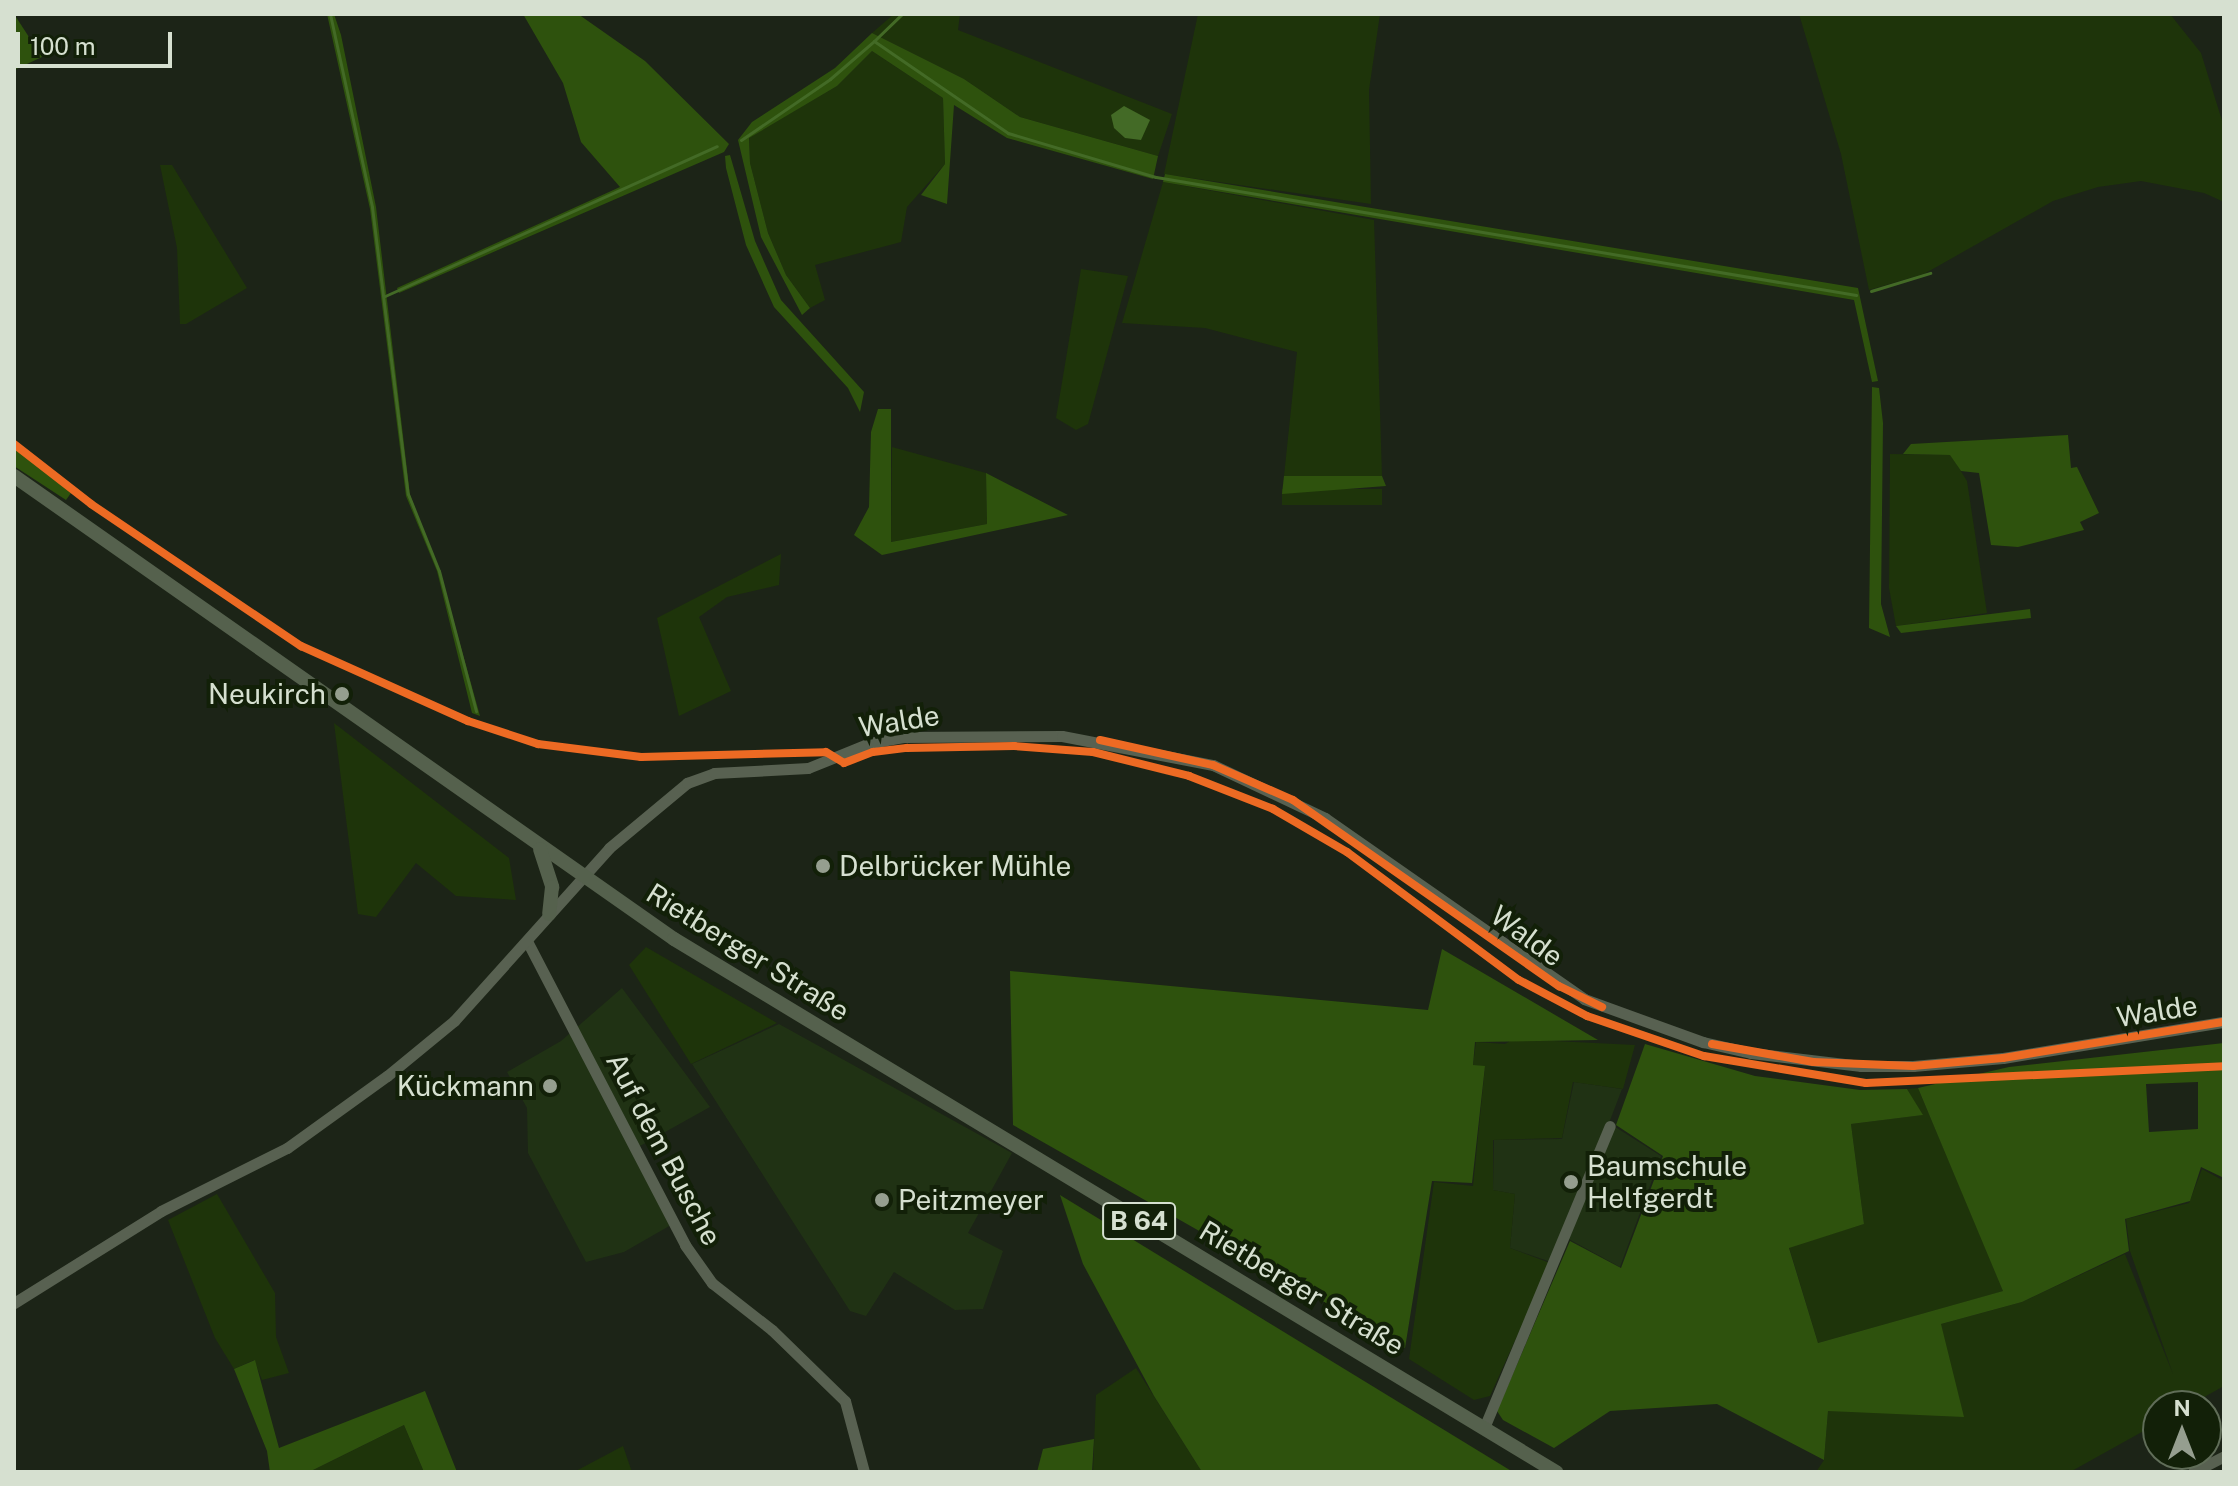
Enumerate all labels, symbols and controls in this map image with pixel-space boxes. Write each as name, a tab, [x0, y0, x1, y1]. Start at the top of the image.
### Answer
scale bar	[20, 16, 176, 66]
text: 100 m	[30, 32, 96, 60]
place label: Neukirch	[208, 677, 326, 711]
marker: Neukirch	[333, 685, 351, 703]
street label: Walde	[856, 698, 942, 744]
place label: Delbrücker Mühle	[839, 849, 1071, 883]
marker: Delbrücker Mühle	[814, 857, 832, 875]
street label: Rietberger Straße	[640, 876, 856, 1028]
street label: Walde	[1484, 899, 1570, 973]
street label: Walde	[2114, 988, 2200, 1034]
street label: Auf dem Busche	[599, 1047, 729, 1251]
place label: Kückmann	[397, 1069, 534, 1103]
marker: Kückmann	[541, 1077, 559, 1095]
place label: Baumschule Helfgerdt	[1587, 1149, 1747, 1215]
marker: Baumschule Helfgerdt	[1562, 1173, 1580, 1191]
place label: Peitzmeyer	[898, 1183, 1044, 1217]
marker: Peitzmeyer	[873, 1191, 891, 1209]
road number: B 64	[1101, 1199, 1177, 1243]
street label: Rietberger Straße	[1194, 1214, 1410, 1362]
north arrow	[2142, 1390, 2222, 1470]
text: N	[2173, 1395, 2191, 1421]

